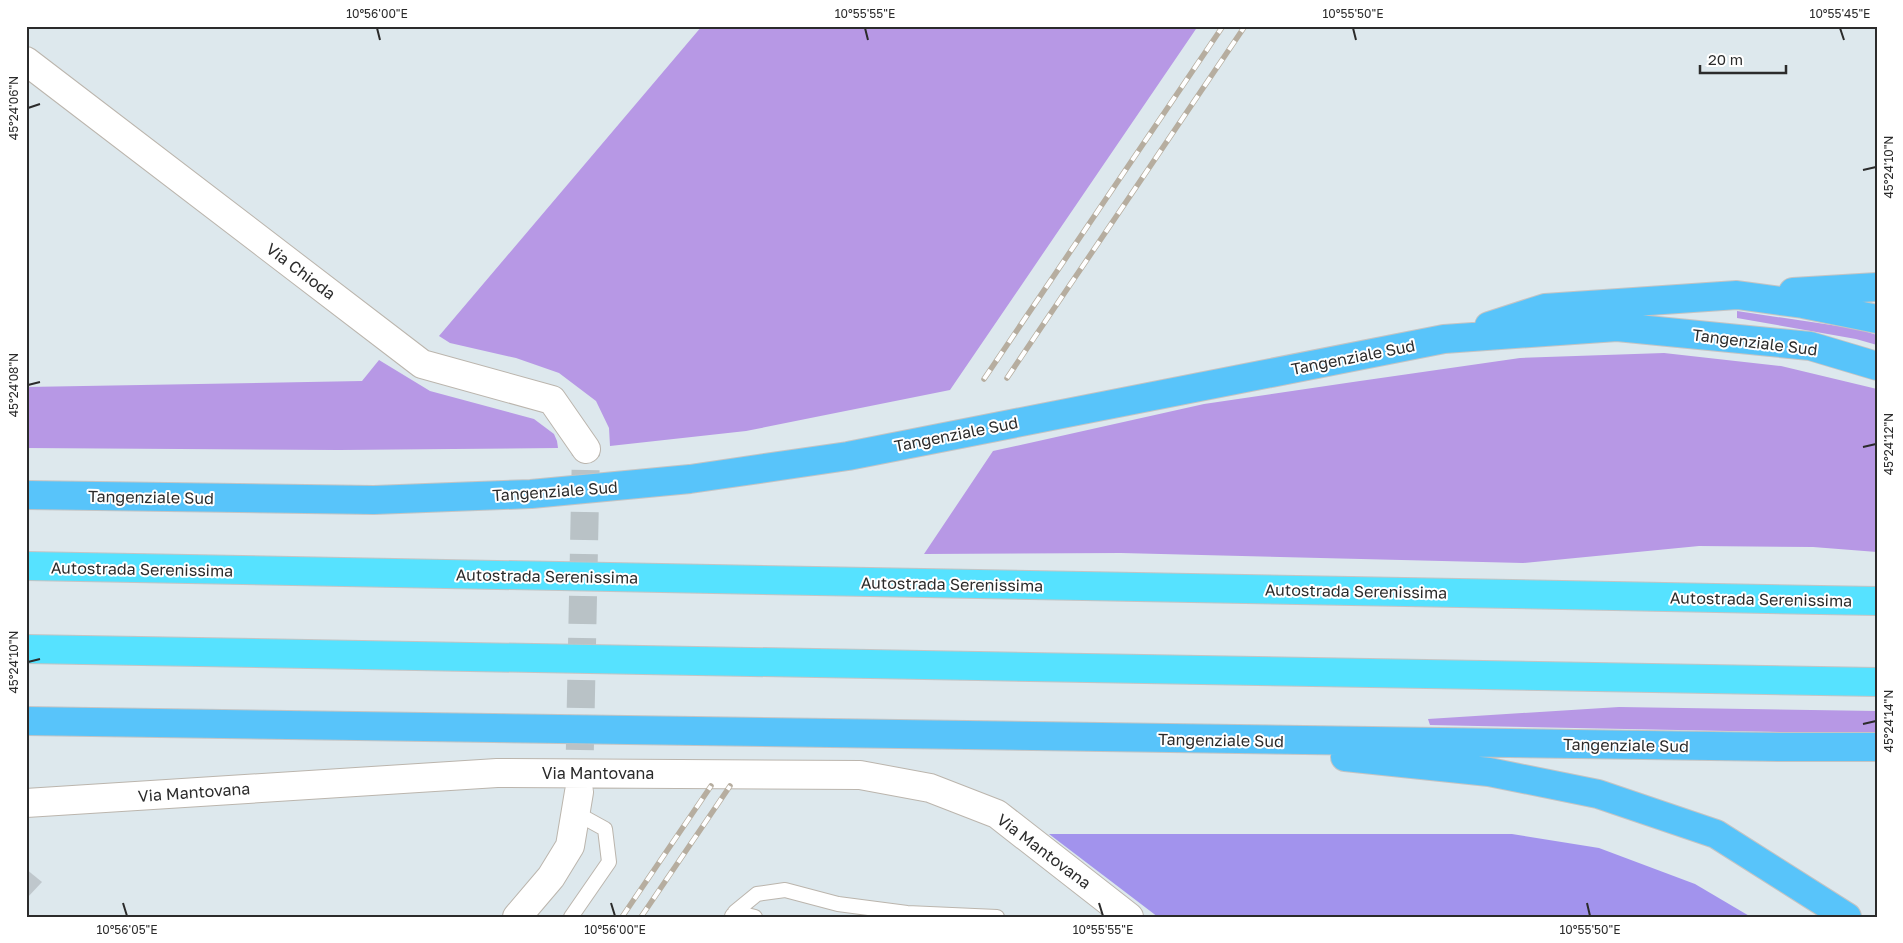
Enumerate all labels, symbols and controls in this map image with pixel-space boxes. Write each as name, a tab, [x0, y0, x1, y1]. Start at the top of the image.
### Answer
text: 10°56'00"E	[346, 6, 408, 21]
text: 10°55'55"E	[835, 6, 895, 21]
text: 10°55'50"E	[1323, 6, 1383, 21]
text: 10°55'45"E	[1810, 6, 1870, 21]
scale bar	[1700, 42, 1787, 74]
text: 20 m	[1708, 50, 1743, 68]
text: 45°24'06"N	[6, 76, 21, 140]
text: 45°24'10"N	[1881, 136, 1896, 198]
street label: Via Chioda	[262, 238, 340, 304]
street label: Tangenziale Sud	[1691, 324, 1819, 360]
street label: Tangenziale Sud	[1289, 335, 1417, 379]
text: 45°24'08"N	[6, 353, 21, 417]
street label: Tangenziale Sud	[892, 412, 1020, 456]
text: 45°24'12"N	[1881, 413, 1896, 475]
street label: Tangenziale Sud	[492, 477, 618, 505]
street label: Tangenziale Sud	[88, 486, 214, 508]
street label: Autostrada Serenissima	[51, 557, 233, 581]
street label: Autostrada Serenissima	[456, 564, 638, 588]
street label: Autostrada Serenissima	[861, 572, 1043, 596]
street label: Autostrada Serenissima	[1265, 579, 1447, 603]
street label: Autostrada Serenissima	[1670, 587, 1852, 611]
text: 45°24'10"N	[6, 631, 21, 693]
text: 45°24'14"N	[1881, 690, 1896, 752]
street label: Tangenziale Sud	[1158, 729, 1284, 751]
street label: Tangenziale Sud	[1563, 734, 1689, 756]
street label: Via Mantovana	[542, 763, 654, 783]
street label: Via Mantovana	[137, 778, 251, 806]
street label: Via Mantovana	[993, 809, 1095, 893]
text: 10°56'05"E	[96, 922, 158, 937]
text: 10°56'00"E	[584, 922, 646, 937]
text: 10°55'55"E	[1073, 922, 1133, 937]
text: 10°55'50"E	[1560, 922, 1620, 937]

